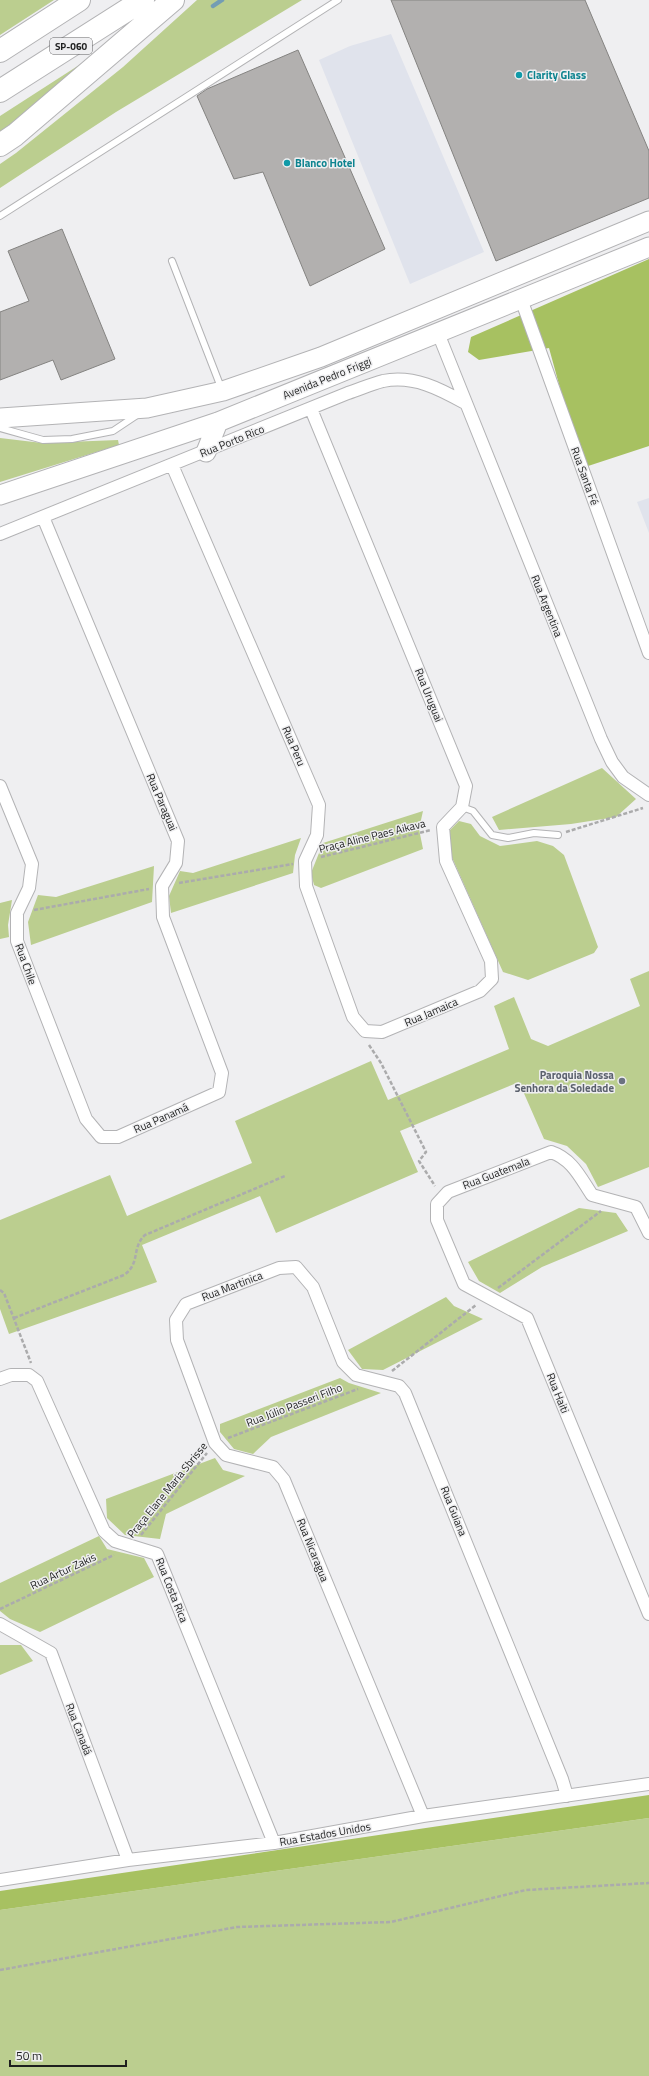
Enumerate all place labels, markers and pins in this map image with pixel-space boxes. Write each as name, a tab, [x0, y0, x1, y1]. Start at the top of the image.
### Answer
place label: Clarity Glass	[527, 67, 586, 83]
marker: Clarity Glass	[514, 70, 524, 80]
place label: Blanco Hotel	[295, 155, 355, 171]
marker: Blanco Hotel	[282, 158, 292, 168]
place label: Paroquia Nossa Senhora da Soledade	[514, 1067, 614, 1096]
marker: Paroquia Nossa Senhora da Soledade	[617, 1076, 627, 1086]

